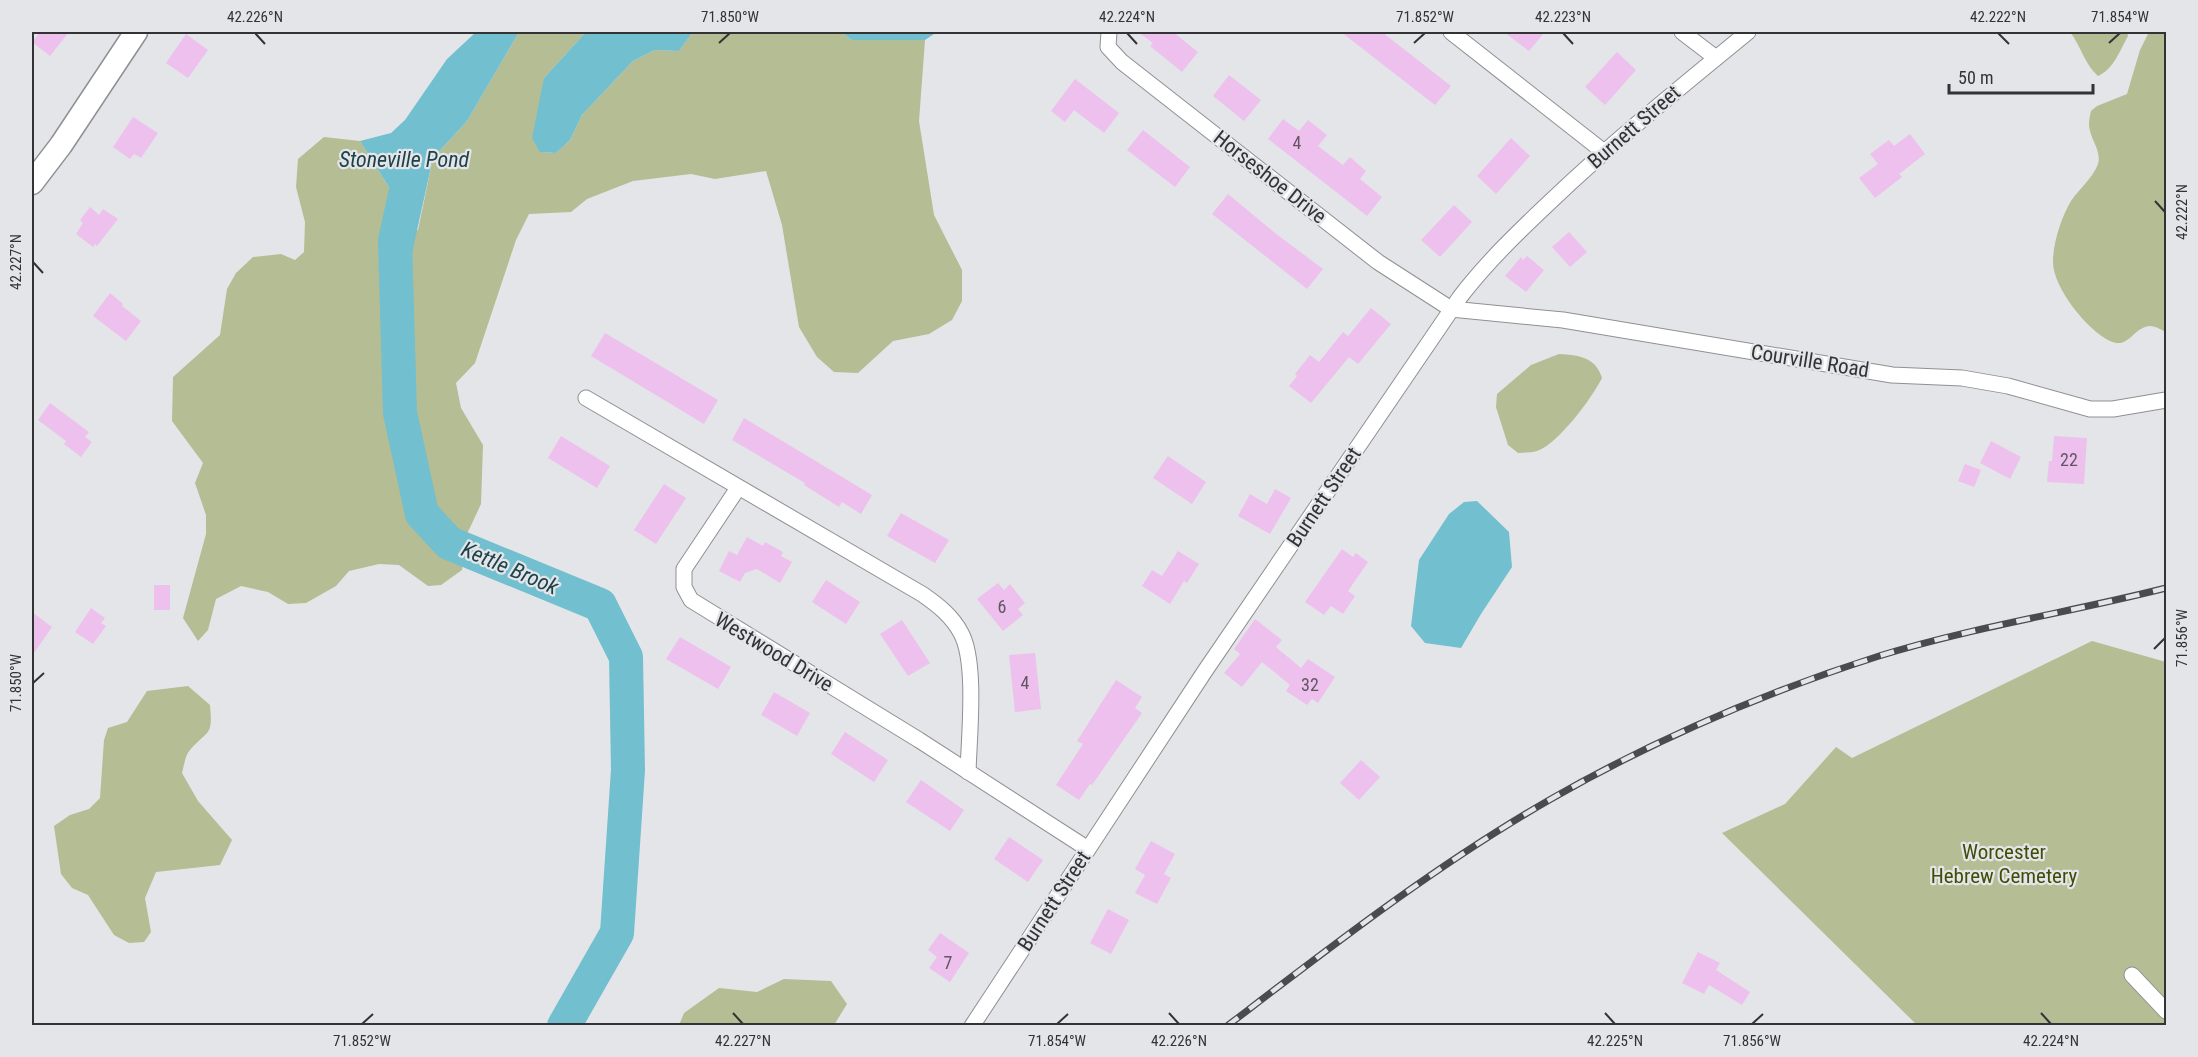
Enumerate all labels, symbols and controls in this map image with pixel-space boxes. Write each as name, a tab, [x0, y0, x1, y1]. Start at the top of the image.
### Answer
text: 42.226°N	[227, 8, 283, 26]
text: 71.850°W	[701, 8, 760, 26]
text: 42.224°N	[1099, 8, 1155, 26]
text: 71.852°W	[1396, 8, 1455, 26]
text: 42.223°N	[1535, 8, 1591, 26]
text: 42.222°N	[1970, 8, 2026, 26]
text: 71.854°W	[2091, 8, 2150, 26]
scale bar	[1949, 57, 2093, 95]
text: 50 m	[1958, 67, 1993, 88]
street label: Burnett Street	[1583, 80, 1685, 174]
street label: Horseshoe Drive	[1209, 126, 1331, 228]
house number: 4	[1293, 132, 1302, 153]
water label: Stoneville Pond	[339, 147, 470, 172]
text: 42.222°N	[2173, 184, 2191, 240]
text: 42.227°N	[7, 234, 25, 290]
street label: Courville Road	[1749, 340, 1871, 382]
street label: Burnett Street	[1282, 443, 1366, 551]
house number: 22	[2060, 449, 2078, 470]
water label: Kettle Brook	[458, 536, 563, 600]
house number: 6	[998, 596, 1006, 617]
street label: Westwood Drive	[711, 607, 837, 697]
text: 71.856°W	[2173, 608, 2191, 667]
text: 71.850°W	[7, 653, 25, 712]
house number: 4	[1021, 672, 1030, 693]
house number: 32	[1301, 674, 1319, 695]
park label: Worcester Hebrew Cemetery	[1931, 840, 2078, 888]
street label: Burnett Street	[1013, 846, 1095, 956]
house number: 7	[944, 952, 953, 973]
text: 71.852°W	[333, 1032, 392, 1050]
text: 42.227°N	[715, 1032, 771, 1050]
text: 71.854°W	[1028, 1032, 1087, 1050]
text: 42.226°N	[1151, 1032, 1207, 1050]
text: 42.225°N	[1587, 1032, 1643, 1050]
text: 71.856°W	[1723, 1032, 1782, 1050]
text: 42.224°N	[2023, 1032, 2079, 1050]

